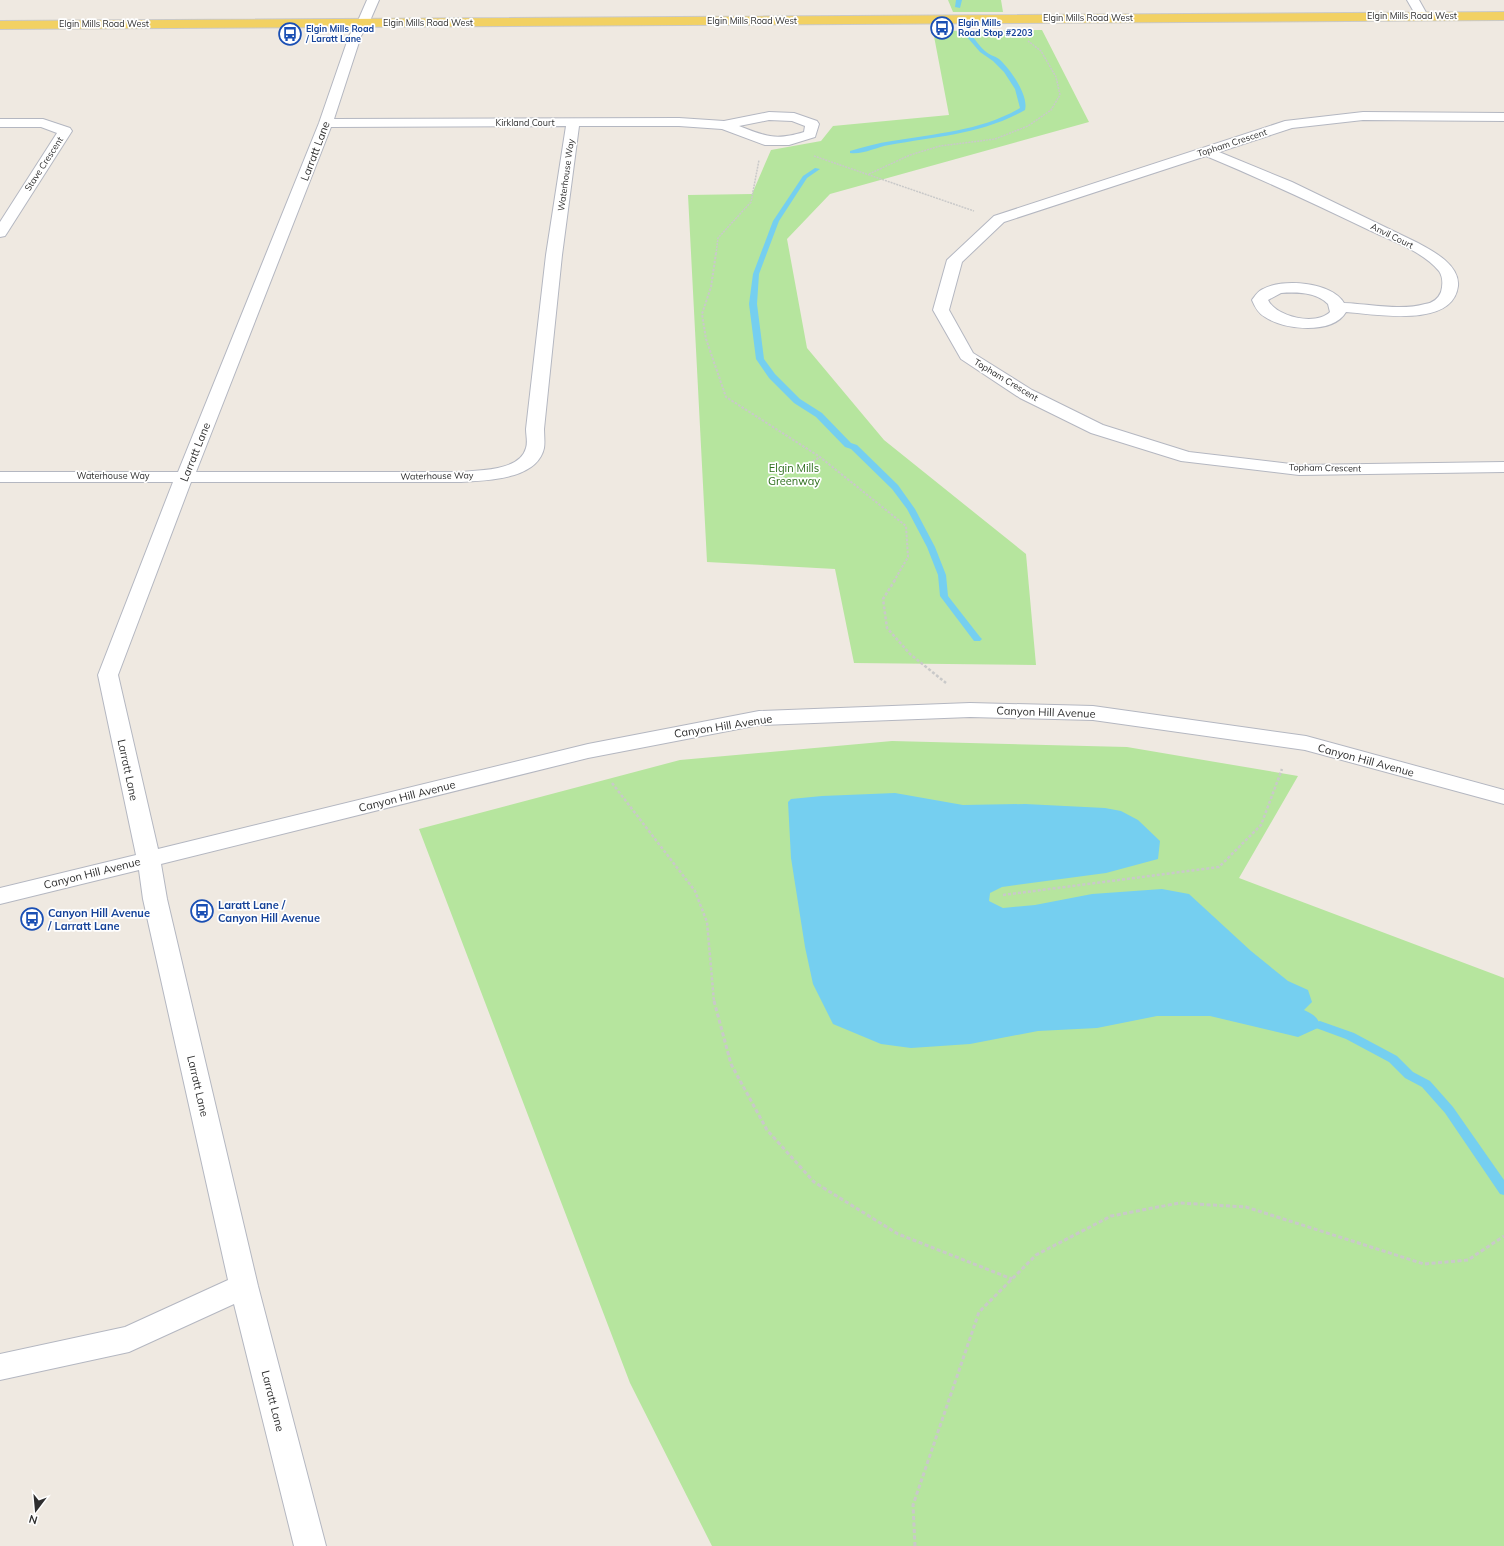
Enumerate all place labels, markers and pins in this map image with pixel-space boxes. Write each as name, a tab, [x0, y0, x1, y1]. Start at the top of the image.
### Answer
bus stop icon: Elgin Mills Road Stop #2203	[929, 15, 955, 41]
place label: Elgin Mills Road Stop #2203	[958, 17, 1033, 38]
bus stop icon: Elgin Mills Road / Laratt Lane	[277, 21, 303, 47]
place label: Elgin Mills Road / Laratt Lane	[305, 23, 374, 44]
bus stop icon: Laratt Lane / Canyon Hill Avenue	[189, 898, 215, 924]
place label: Laratt Lane / Canyon Hill Avenue	[218, 898, 320, 925]
bus stop icon: Canyon Hill Avenue / Larratt Lane	[19, 906, 45, 932]
place label: Canyon Hill Avenue / Larratt Lane	[47, 906, 150, 933]

